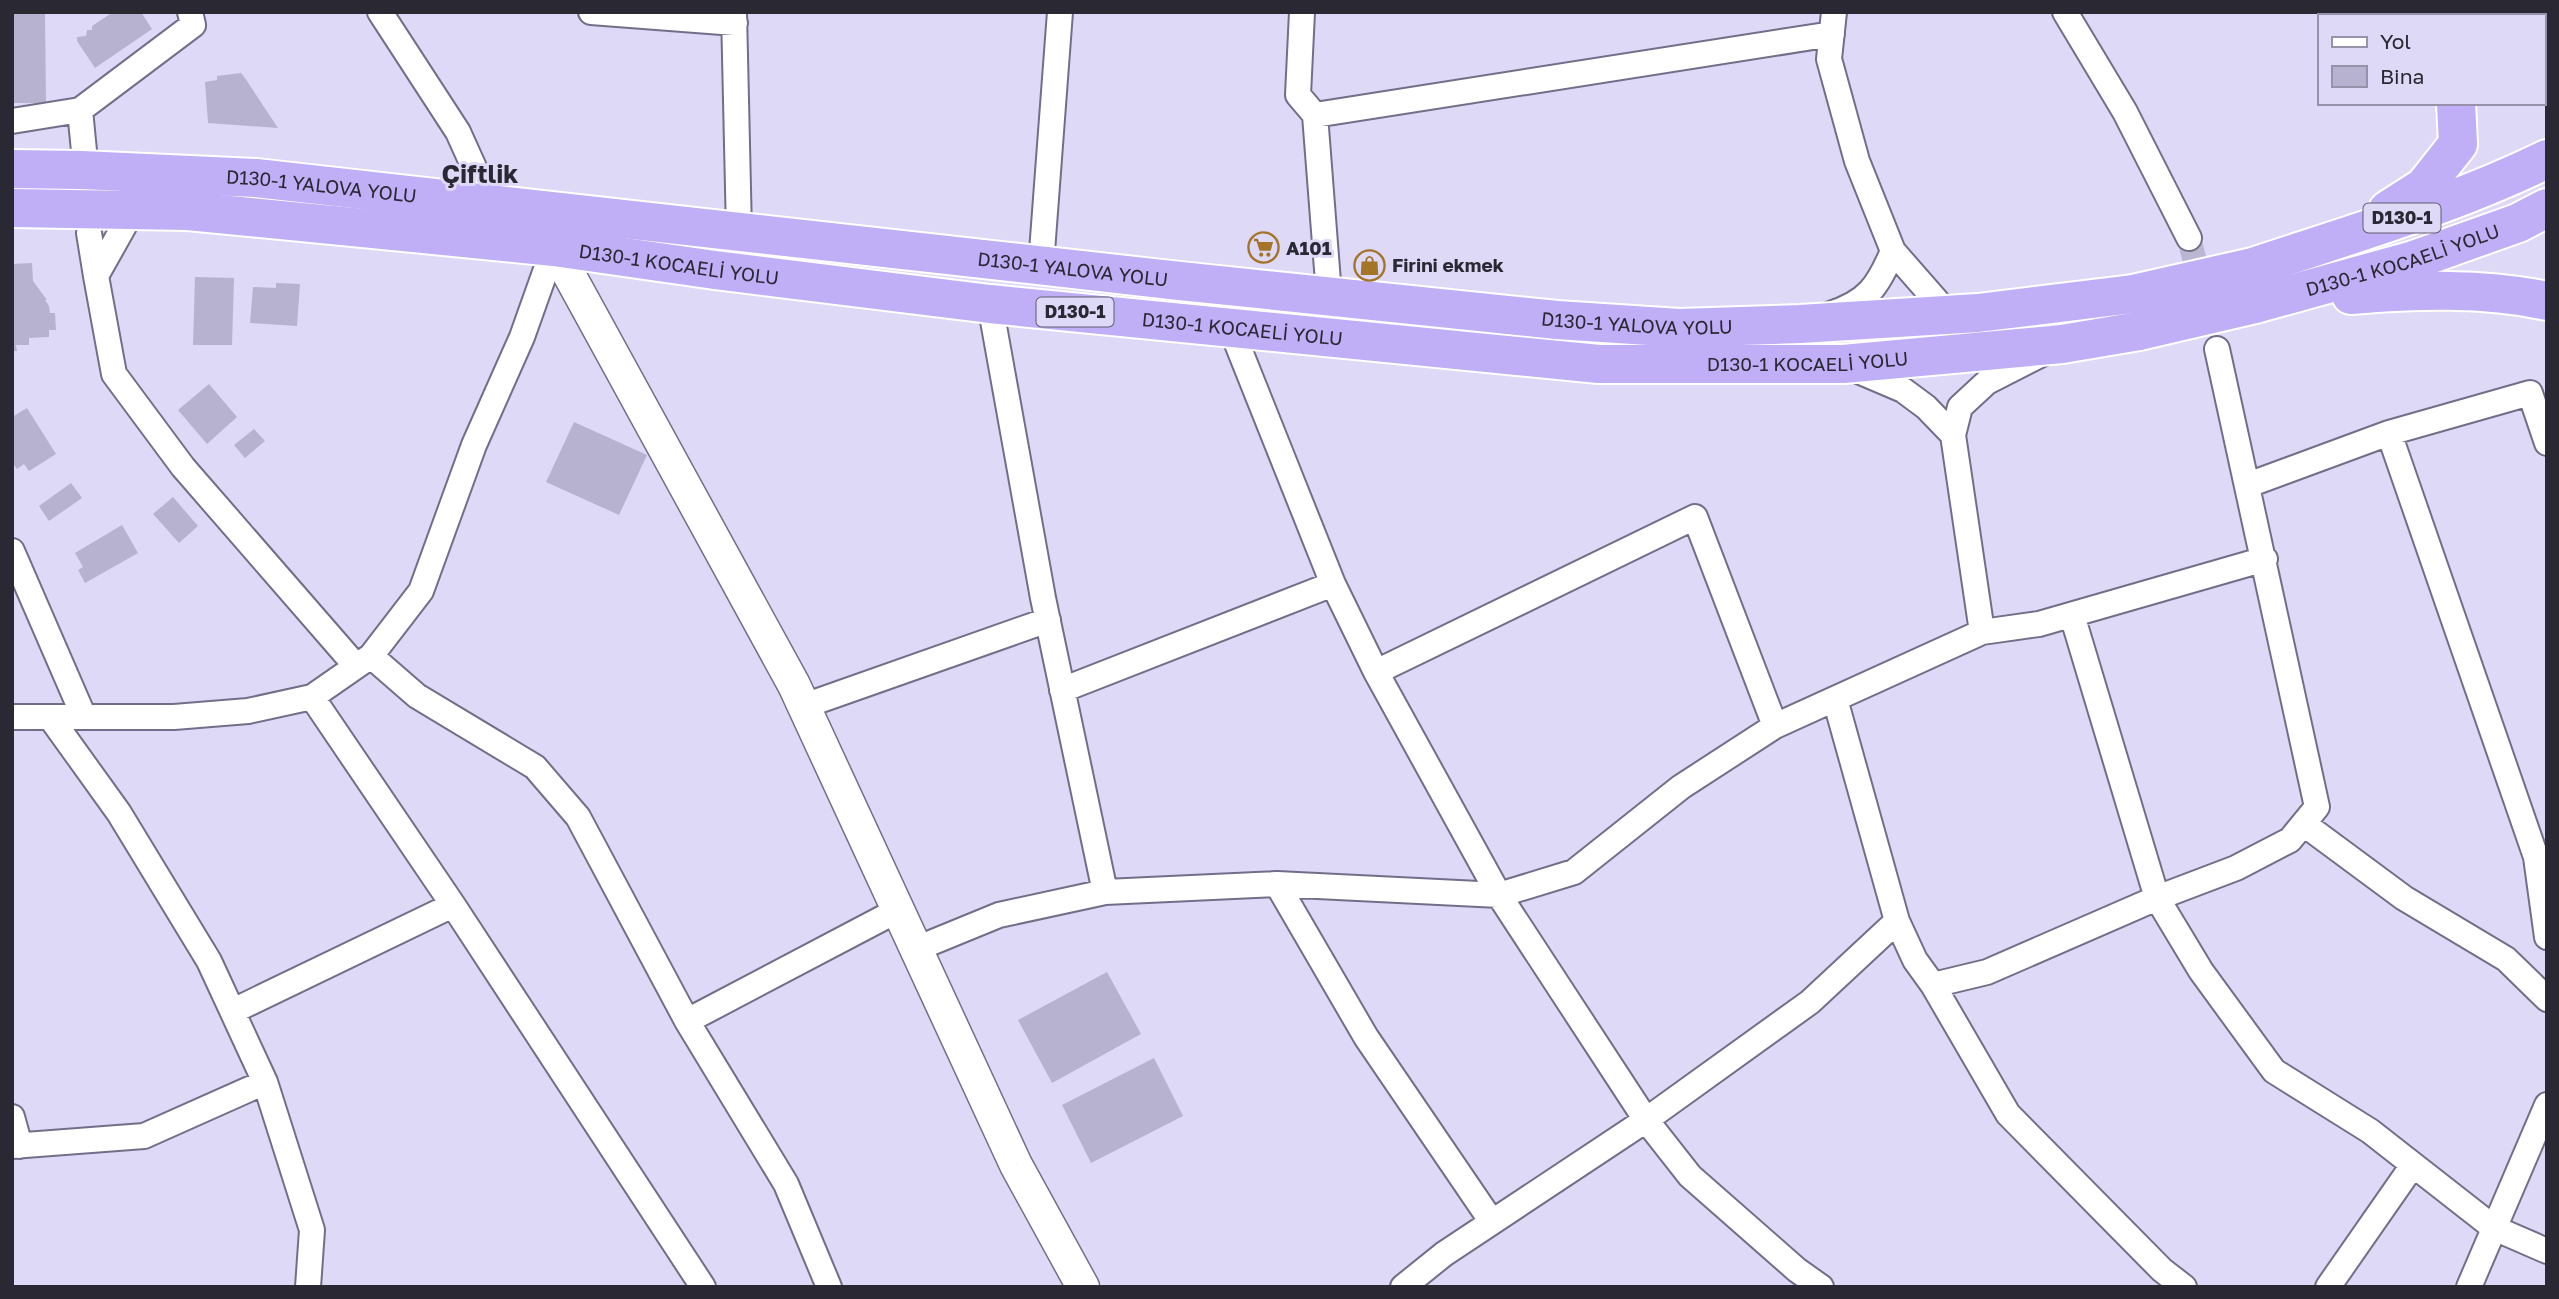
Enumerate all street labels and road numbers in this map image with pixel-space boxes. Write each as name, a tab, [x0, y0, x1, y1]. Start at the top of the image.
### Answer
street label: D130-1 YALOVA YOLU	[225, 165, 418, 207]
road number: D130-1	[2364, 204, 2440, 232]
street label: D130-1 KOCAELİ YOLU	[2303, 219, 2502, 300]
street label: D130-1 KOCAELİ YOLU	[578, 239, 780, 289]
street label: D130-1 YALOVA YOLU	[976, 246, 1169, 291]
road number: D130-1	[1036, 298, 1114, 326]
street label: D130-1 YALOVA YOLU	[1540, 306, 1733, 339]
street label: D130-1 KOCAELİ YOLU	[1141, 307, 1344, 350]
street label: D130-1 KOCAELİ YOLU	[1707, 346, 1909, 375]

